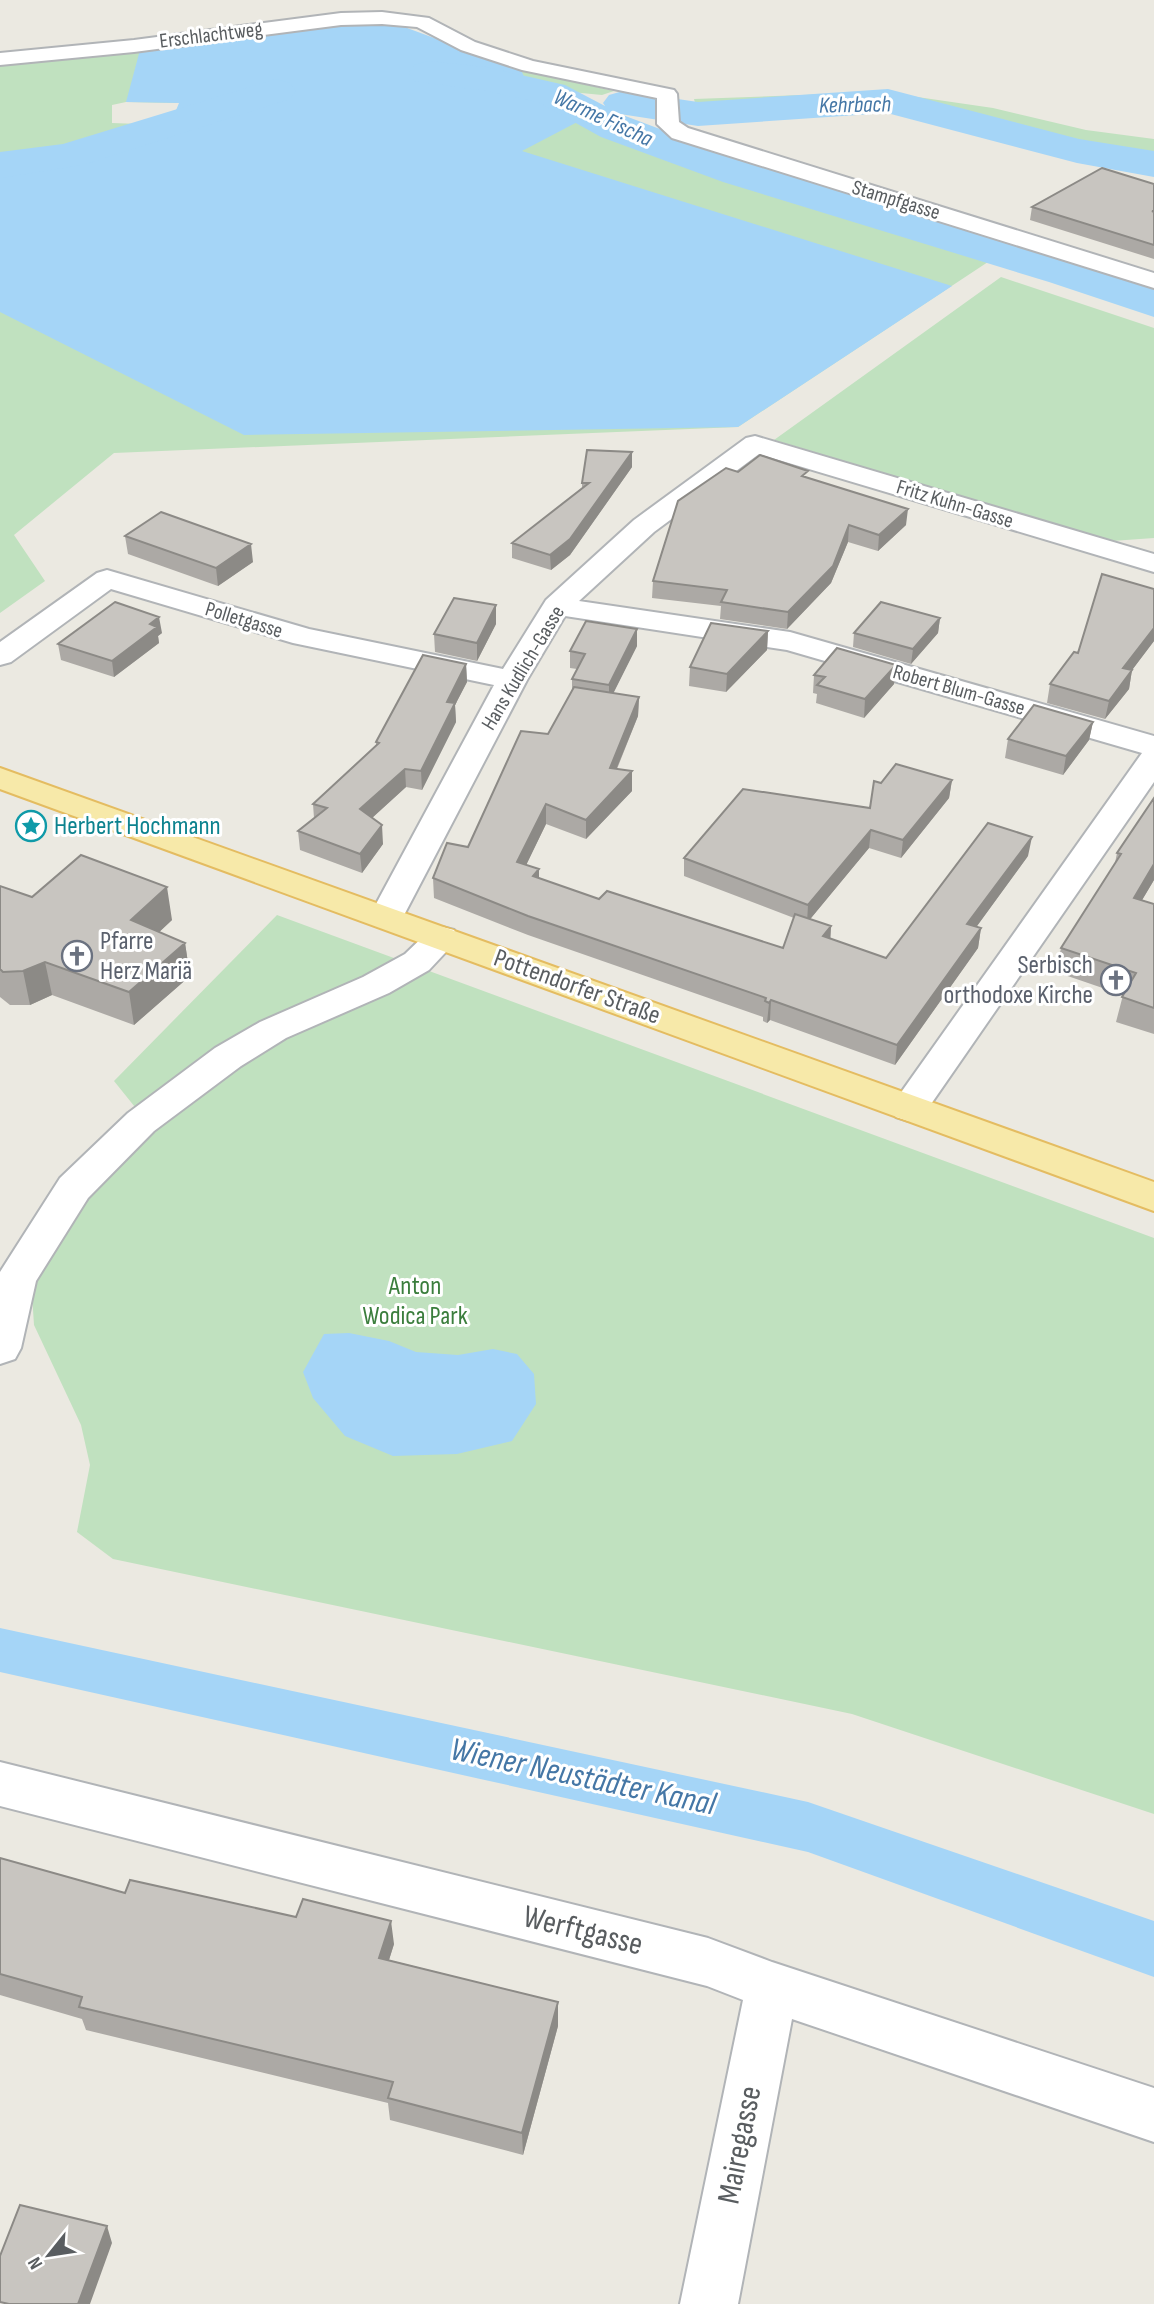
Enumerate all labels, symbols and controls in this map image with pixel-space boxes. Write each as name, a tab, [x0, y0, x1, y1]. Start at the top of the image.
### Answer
street label: Erschlachtweg	[158, 16, 264, 54]
water label: Warme Fischa	[549, 83, 658, 153]
water label: Kehrbach	[819, 90, 892, 120]
street label: Stampfgasse	[849, 175, 943, 225]
street label: Fritz Kuhn-Gasse	[894, 474, 1016, 534]
street label: Polletgasse	[202, 596, 286, 644]
street label: Hans Kudlich-Gasse	[476, 601, 570, 735]
street label: Robert Blum-Gasse	[890, 659, 1028, 721]
place icon: Herbert Hochmann	[14, 809, 48, 843]
place label: Herbert Hochmann	[54, 811, 221, 842]
place label: Pfarre Herz Mariä	[100, 926, 192, 987]
church icon: Pfarre Herz Mariä	[60, 939, 94, 973]
street label: Pottendorfer Straße	[490, 943, 664, 1031]
place label: Serbisch orthodoxe Kirche	[944, 950, 1093, 1011]
church icon: Serbisch orthodoxe Kirche	[1099, 963, 1133, 997]
park label: Anton Wodica Park	[362, 1271, 468, 1332]
water label: Wiener Neustädter Kanal	[447, 1729, 720, 1825]
street label: Werftgasse	[519, 1897, 647, 1965]
street label: Mairegasse	[710, 2083, 770, 2207]
north arrow	[14, 2220, 84, 2290]
text: N	[23, 2253, 48, 2273]

